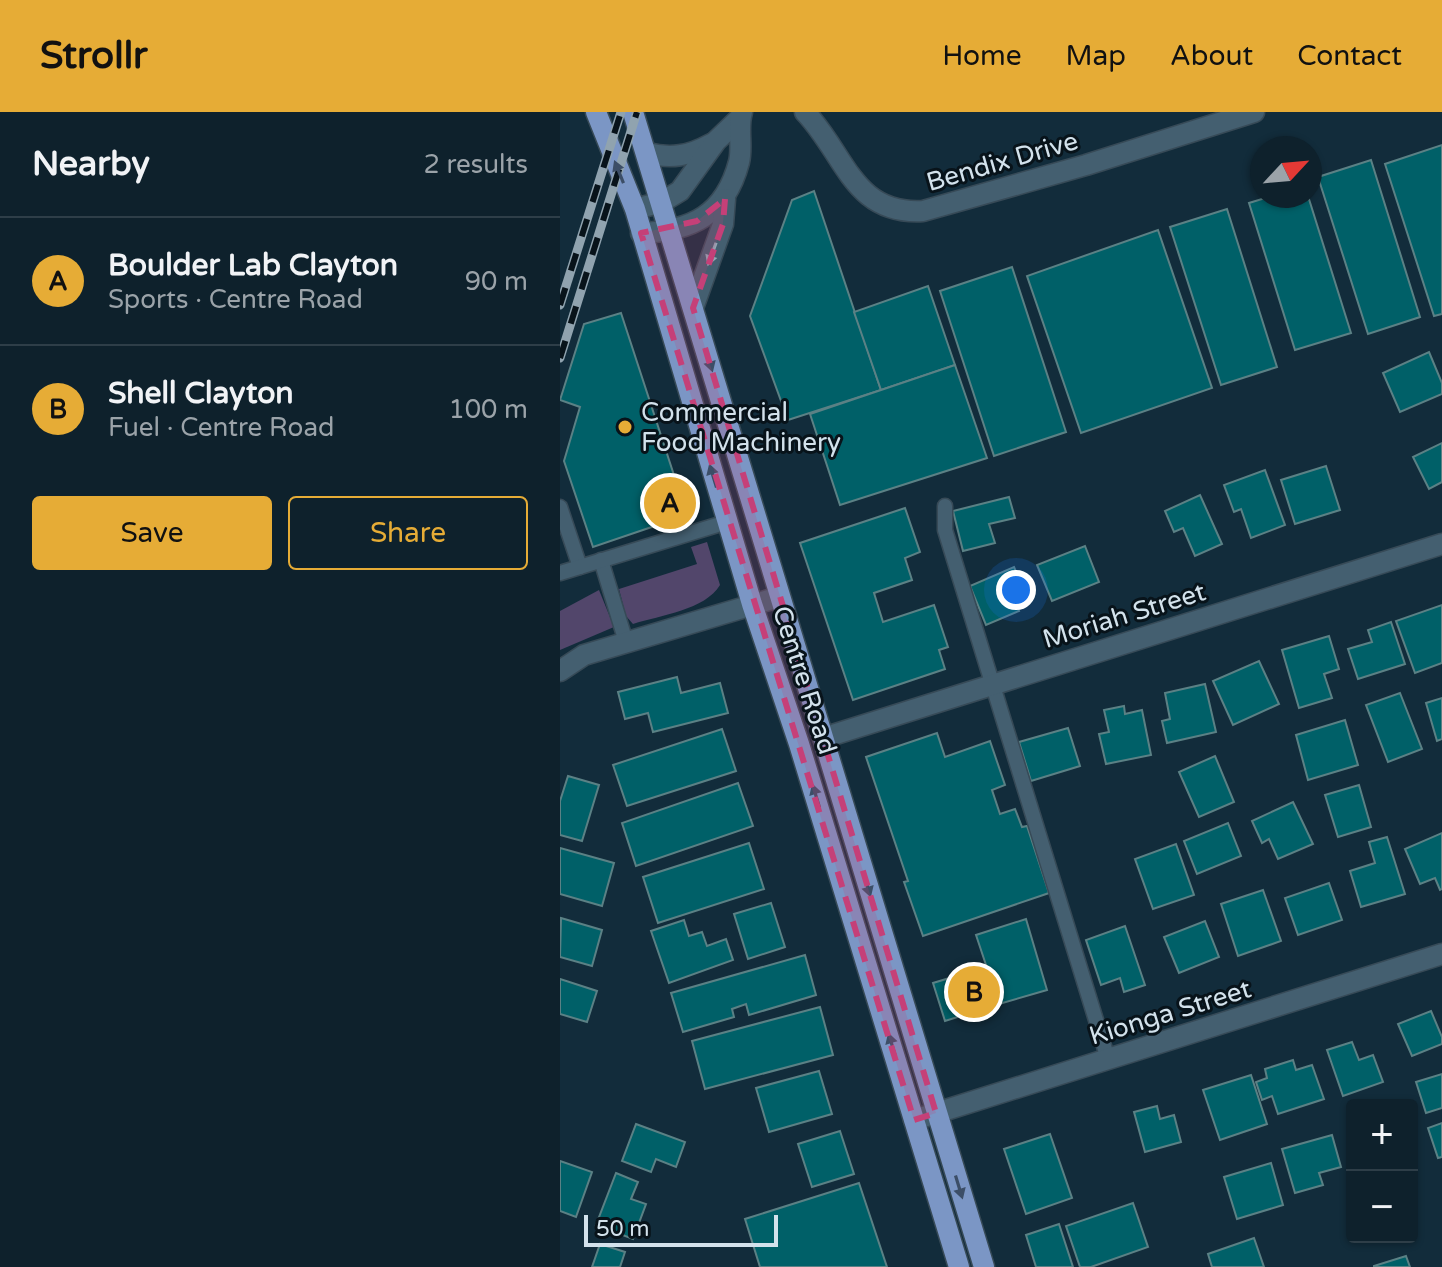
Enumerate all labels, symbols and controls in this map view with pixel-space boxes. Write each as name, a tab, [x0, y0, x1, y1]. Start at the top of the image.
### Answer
text: Strollr	[40, 33, 148, 79]
text: Home	[942, 39, 1022, 73]
text: Map	[1066, 39, 1126, 73]
text: About	[1170, 39, 1253, 73]
text: Contact	[1297, 39, 1402, 73]
street label: Bendix Drive	[923, 125, 1081, 198]
north arrow	[1250, 136, 1322, 208]
text: Nearby	[32, 144, 150, 185]
text: 2 results	[423, 149, 528, 180]
one-way arrow	[613, 160, 626, 184]
one-way arrow	[706, 242, 718, 266]
text: Boulder Lab Clayton	[108, 247, 398, 284]
text: A	[48, 266, 68, 297]
text: 90 m	[465, 266, 528, 297]
text: Sports · Centre Road	[108, 284, 363, 315]
one-way arrow	[703, 349, 716, 373]
text: Shell Clayton	[108, 375, 294, 412]
text: B	[49, 394, 67, 425]
text: 100 m	[448, 394, 528, 425]
place label: Commercial Food Machinery	[641, 397, 841, 458]
text: Fuel · Centre Road	[108, 412, 334, 443]
marker: Commercial Food Machinery	[616, 418, 634, 436]
one-way arrow	[706, 463, 719, 487]
pin: A	[644, 473, 696, 533]
button: Save	[32, 496, 272, 570]
button: Share	[288, 496, 528, 570]
your location	[996, 570, 1036, 610]
street label: Moriah Street	[1039, 576, 1209, 655]
street label: Centre Road	[766, 602, 843, 758]
one-way arrow	[809, 784, 821, 808]
one-way arrow	[861, 874, 874, 898]
pin: B	[948, 962, 1000, 1022]
street label: Kionga Street	[1085, 973, 1255, 1052]
one-way arrow	[885, 1032, 898, 1056]
map controls	[1346, 1099, 1418, 1243]
button: +	[1346, 1099, 1418, 1171]
button: −	[1346, 1171, 1418, 1243]
one-way arrow	[953, 1176, 966, 1200]
scale bar	[584, 1211, 778, 1247]
text: 50 m	[596, 1216, 650, 1242]

